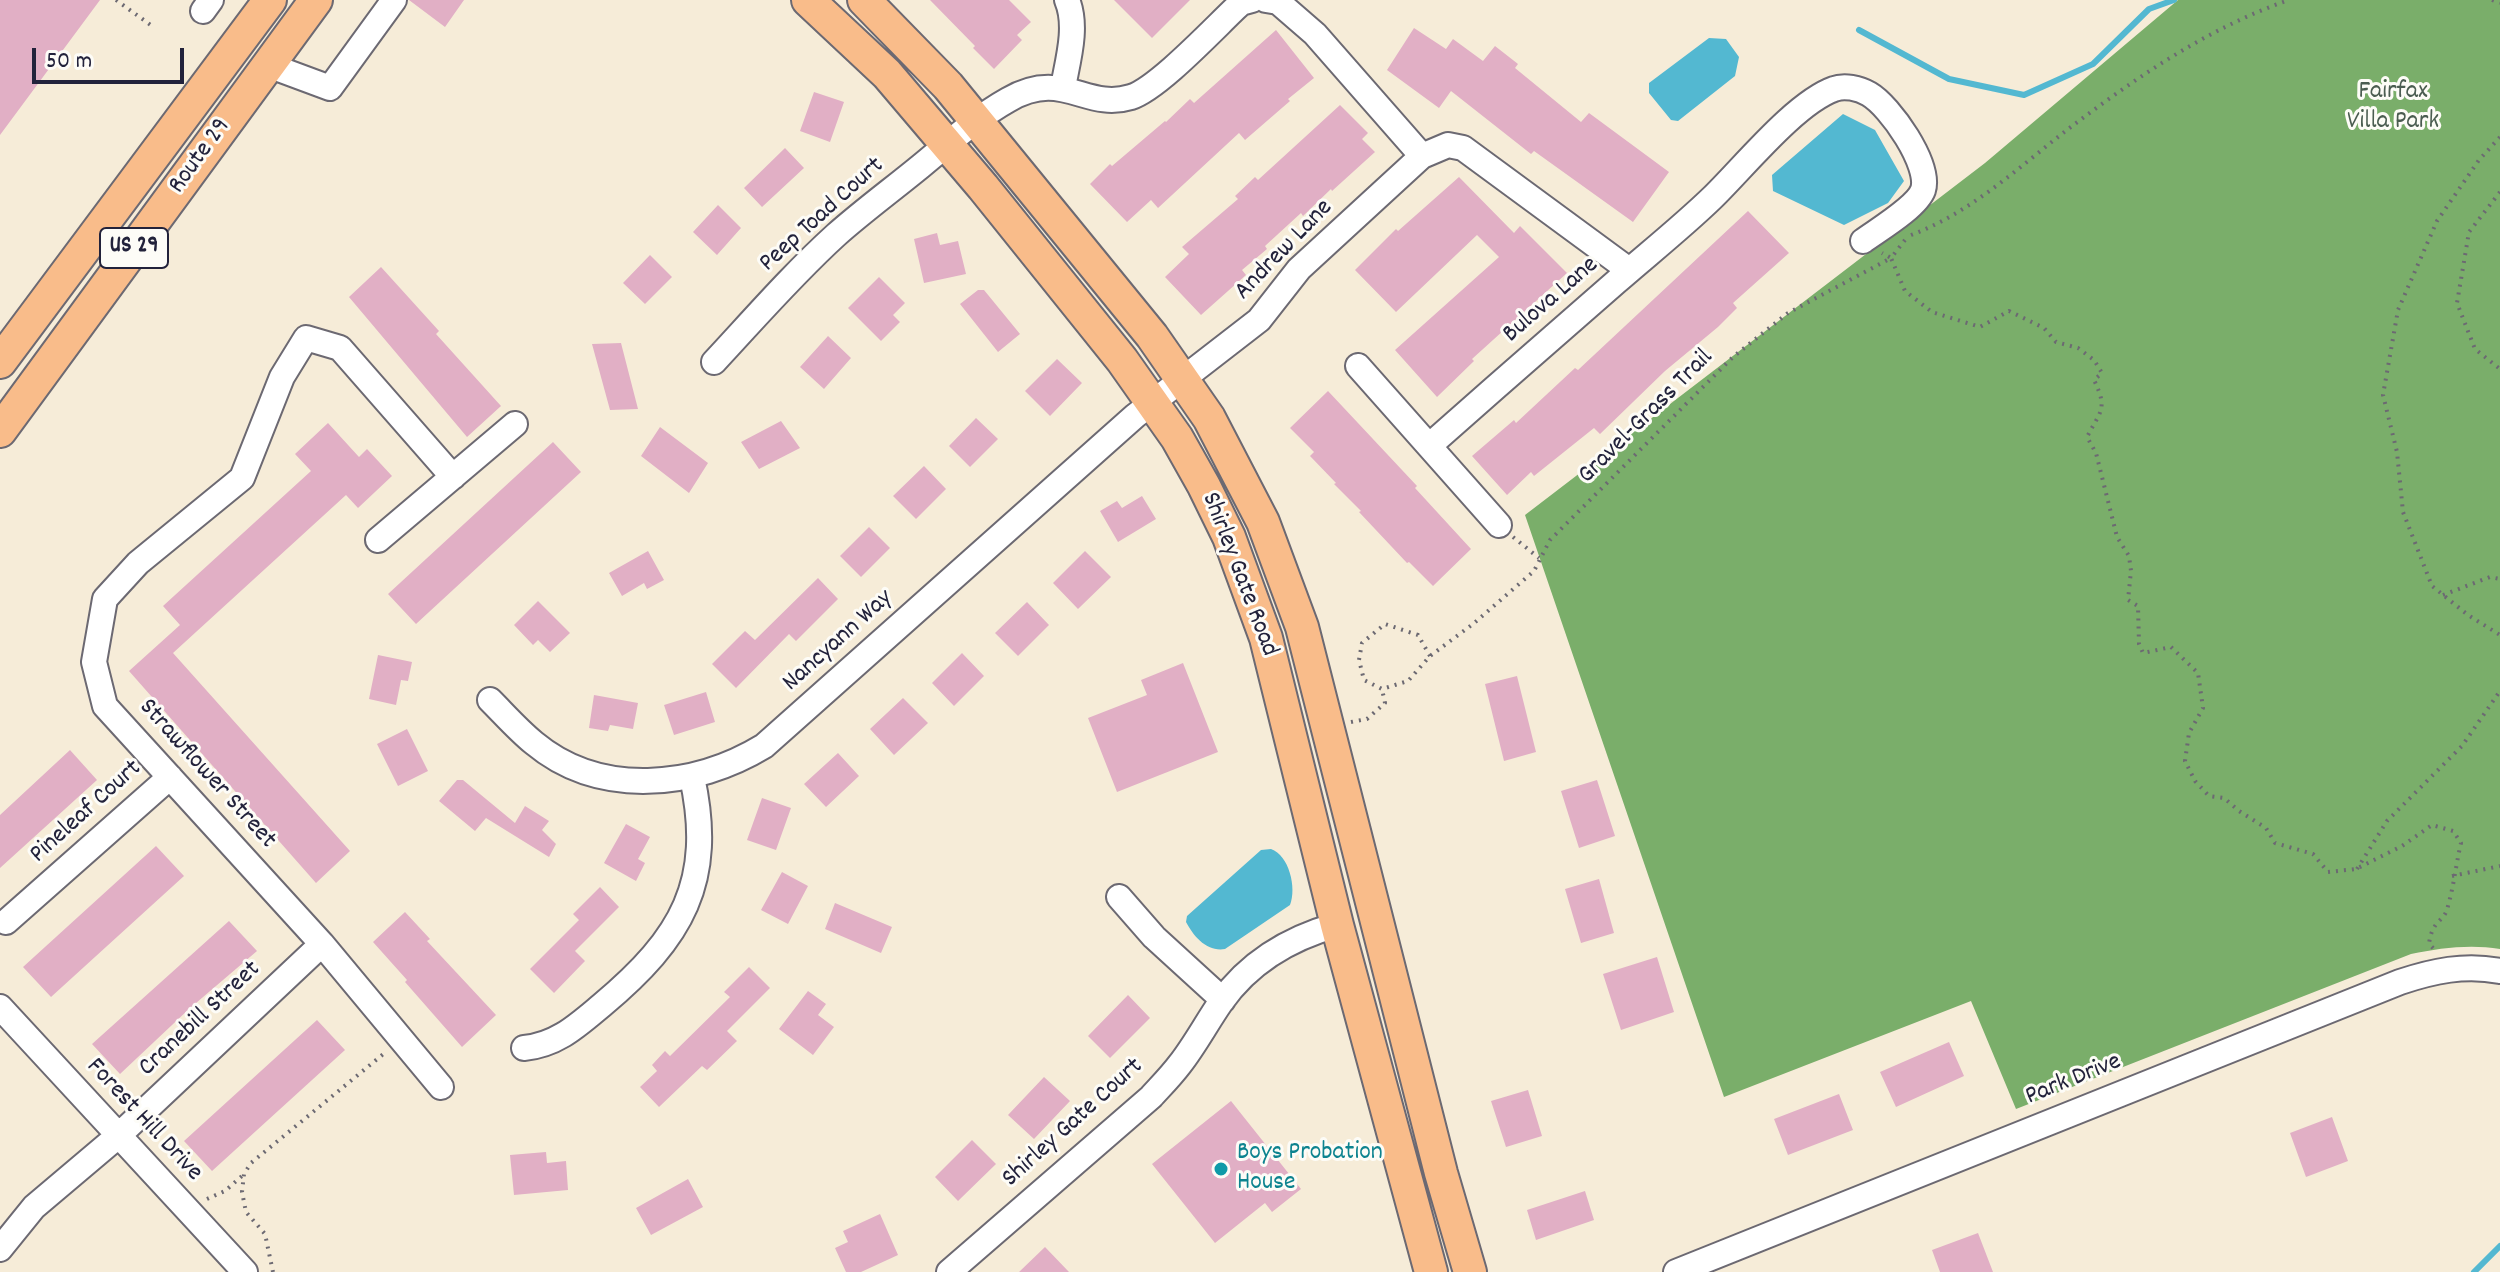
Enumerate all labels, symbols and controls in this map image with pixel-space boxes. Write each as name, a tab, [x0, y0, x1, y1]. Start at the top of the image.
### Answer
scale bar	[36, 32, 188, 82]
text: 50 m	[46, 45, 92, 79]
park label: Fairfax Villa Park	[2347, 77, 2439, 138]
street label: Route 29	[163, 113, 239, 201]
street label: Peep Toad Court	[754, 152, 892, 280]
street label: Andrew Lane	[1229, 194, 1341, 308]
road number: US 29	[100, 228, 168, 268]
street label: Bulova Lane	[1498, 251, 1606, 351]
street label: Gravel-Grass Trail	[1573, 344, 1721, 492]
street label: Shirley Gate Road	[1192, 489, 1284, 661]
street label: Nancyann Way	[777, 584, 901, 700]
street label: Strawflower Street	[130, 694, 282, 856]
street label: Pineleaf Court	[25, 755, 149, 871]
street label: Cranebill Street	[133, 956, 269, 1084]
street label: Park Drive	[2022, 1048, 2126, 1114]
street label: Shirley Gate Court	[997, 1052, 1151, 1196]
street label: Forest Hill Drive	[78, 1053, 208, 1189]
place label: Boys Probation House	[1237, 1138, 1383, 1200]
marker: Boys Probation House	[1212, 1160, 1230, 1178]

